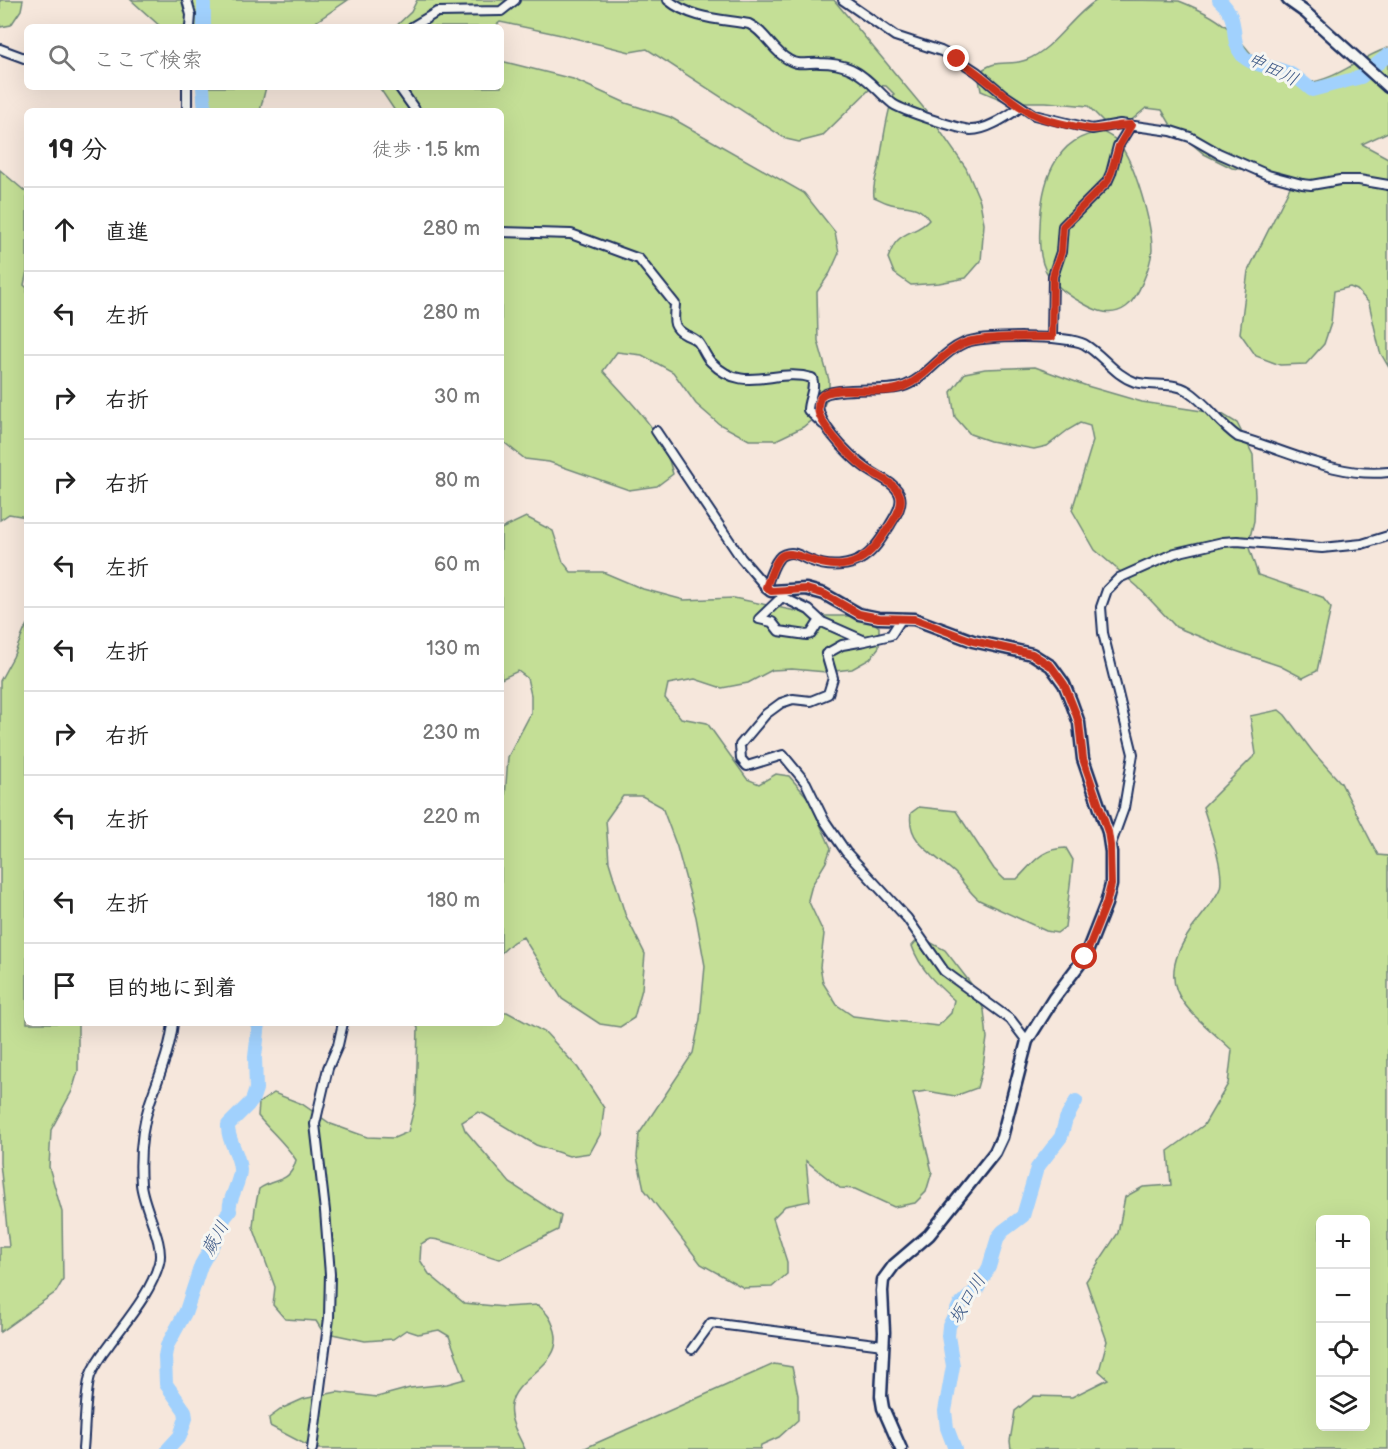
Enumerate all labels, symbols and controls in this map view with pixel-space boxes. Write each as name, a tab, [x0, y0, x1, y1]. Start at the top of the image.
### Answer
search box	[24, 24, 504, 90]
icon: search	[45, 41, 78, 74]
route end	[943, 45, 969, 71]
text: ここで検索	[93, 47, 203, 74]
water label: 申田川	[1244, 48, 1302, 91]
text: 19 分	[48, 135, 107, 166]
text: 徒歩 · 1.5 km	[372, 138, 480, 162]
icon: ahead	[48, 213, 81, 246]
text: 280 m	[423, 217, 480, 241]
text: 直進	[105, 219, 149, 246]
icon: left	[48, 297, 81, 330]
text: 280 m	[423, 301, 480, 325]
text: 左折	[105, 303, 149, 330]
icon: right	[48, 381, 81, 414]
text: 30 m	[434, 385, 480, 409]
text: 右折	[105, 387, 149, 414]
icon: right	[48, 465, 81, 498]
text: 80 m	[435, 469, 480, 493]
text: 右折	[105, 471, 149, 498]
icon: left	[48, 549, 81, 582]
text: 60 m	[434, 553, 480, 577]
text: 左折	[105, 555, 149, 582]
icon: left	[48, 633, 81, 666]
text: 130 m	[426, 637, 480, 661]
text: 左折	[105, 639, 149, 666]
icon: right	[48, 717, 81, 750]
text: 230 m	[423, 721, 480, 745]
text: 右折	[105, 723, 149, 750]
icon: left	[48, 801, 81, 834]
text: 220 m	[423, 805, 480, 829]
text: 左折	[105, 807, 149, 834]
icon: left	[48, 885, 81, 918]
text: 180 m	[427, 889, 480, 913]
text: 左折	[105, 891, 149, 918]
route start	[1071, 943, 1097, 969]
icon: arrive	[48, 969, 81, 1002]
text: 目的地に到着	[105, 975, 237, 1002]
map controls	[1316, 1215, 1370, 1431]
button: +	[1316, 1215, 1370, 1269]
water label: 蕨川	[198, 1217, 233, 1259]
button: −	[1316, 1269, 1370, 1323]
water label: 坂口川	[945, 1271, 990, 1328]
button: locate	[1316, 1323, 1370, 1377]
button: layers	[1316, 1377, 1370, 1431]

